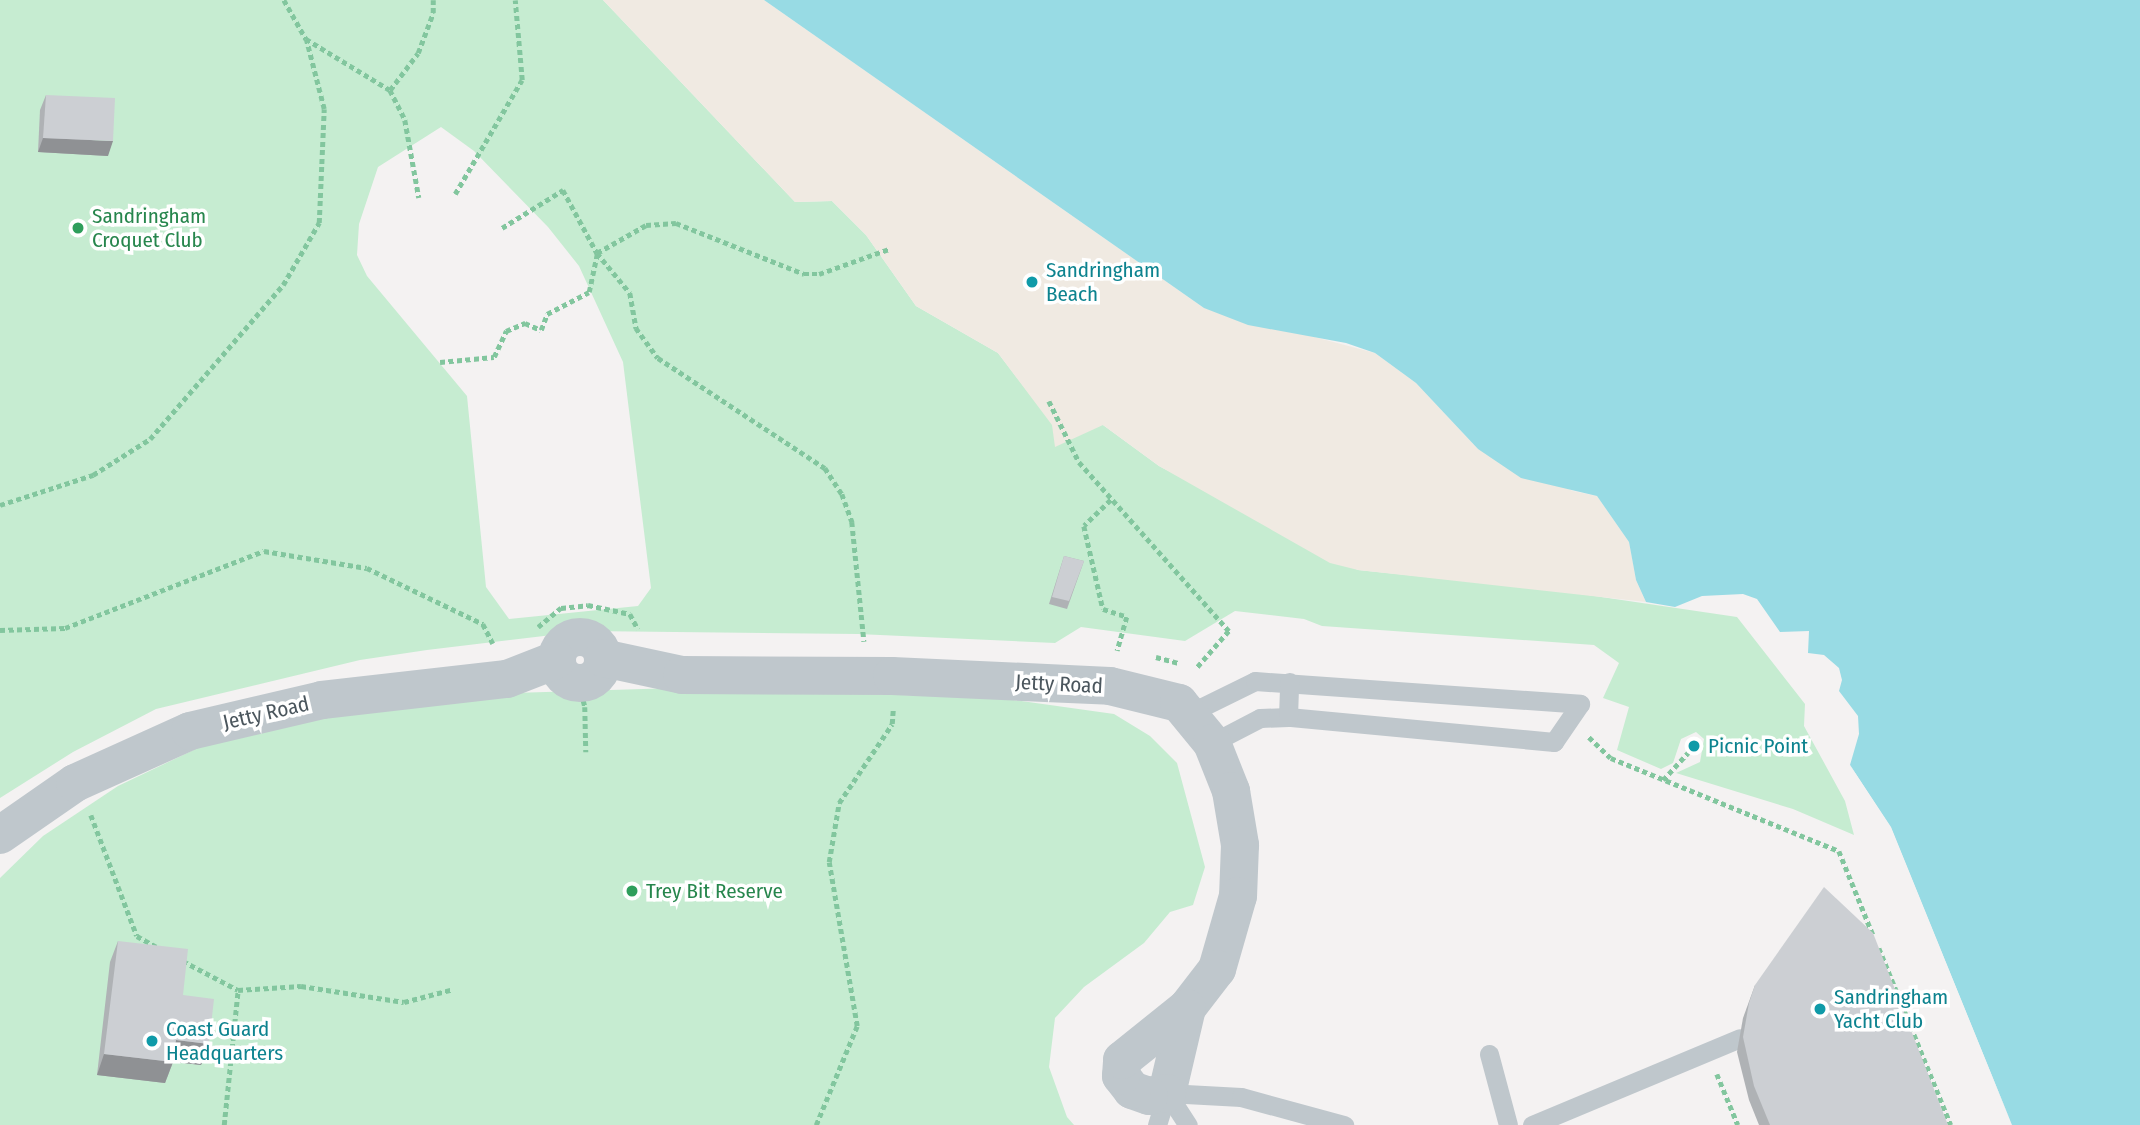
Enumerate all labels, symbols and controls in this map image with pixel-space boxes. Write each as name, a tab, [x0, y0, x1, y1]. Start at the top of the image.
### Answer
place label: Sandringham Croquet Club	[92, 203, 206, 253]
marker: Sandringham Croquet Club	[70, 220, 86, 236]
place label: Sandringham Beach	[1046, 257, 1160, 307]
marker: Sandringham Beach	[1024, 274, 1040, 290]
street label: Jetty Road	[1015, 669, 1103, 699]
street label: Jetty Road	[220, 691, 312, 735]
place label: Picnic Point	[1708, 733, 1808, 759]
marker: Picnic Point	[1686, 738, 1702, 754]
place label: Trey Bit Reserve	[646, 878, 783, 904]
marker: Trey Bit Reserve	[624, 883, 640, 899]
place label: Sandringham Yacht Club	[1834, 984, 1948, 1034]
marker: Sandringham Yacht Club	[1812, 1001, 1828, 1017]
place label: Coast Guard Headquarters	[166, 1016, 283, 1066]
marker: Coast Guard Headquarters	[144, 1033, 160, 1049]

